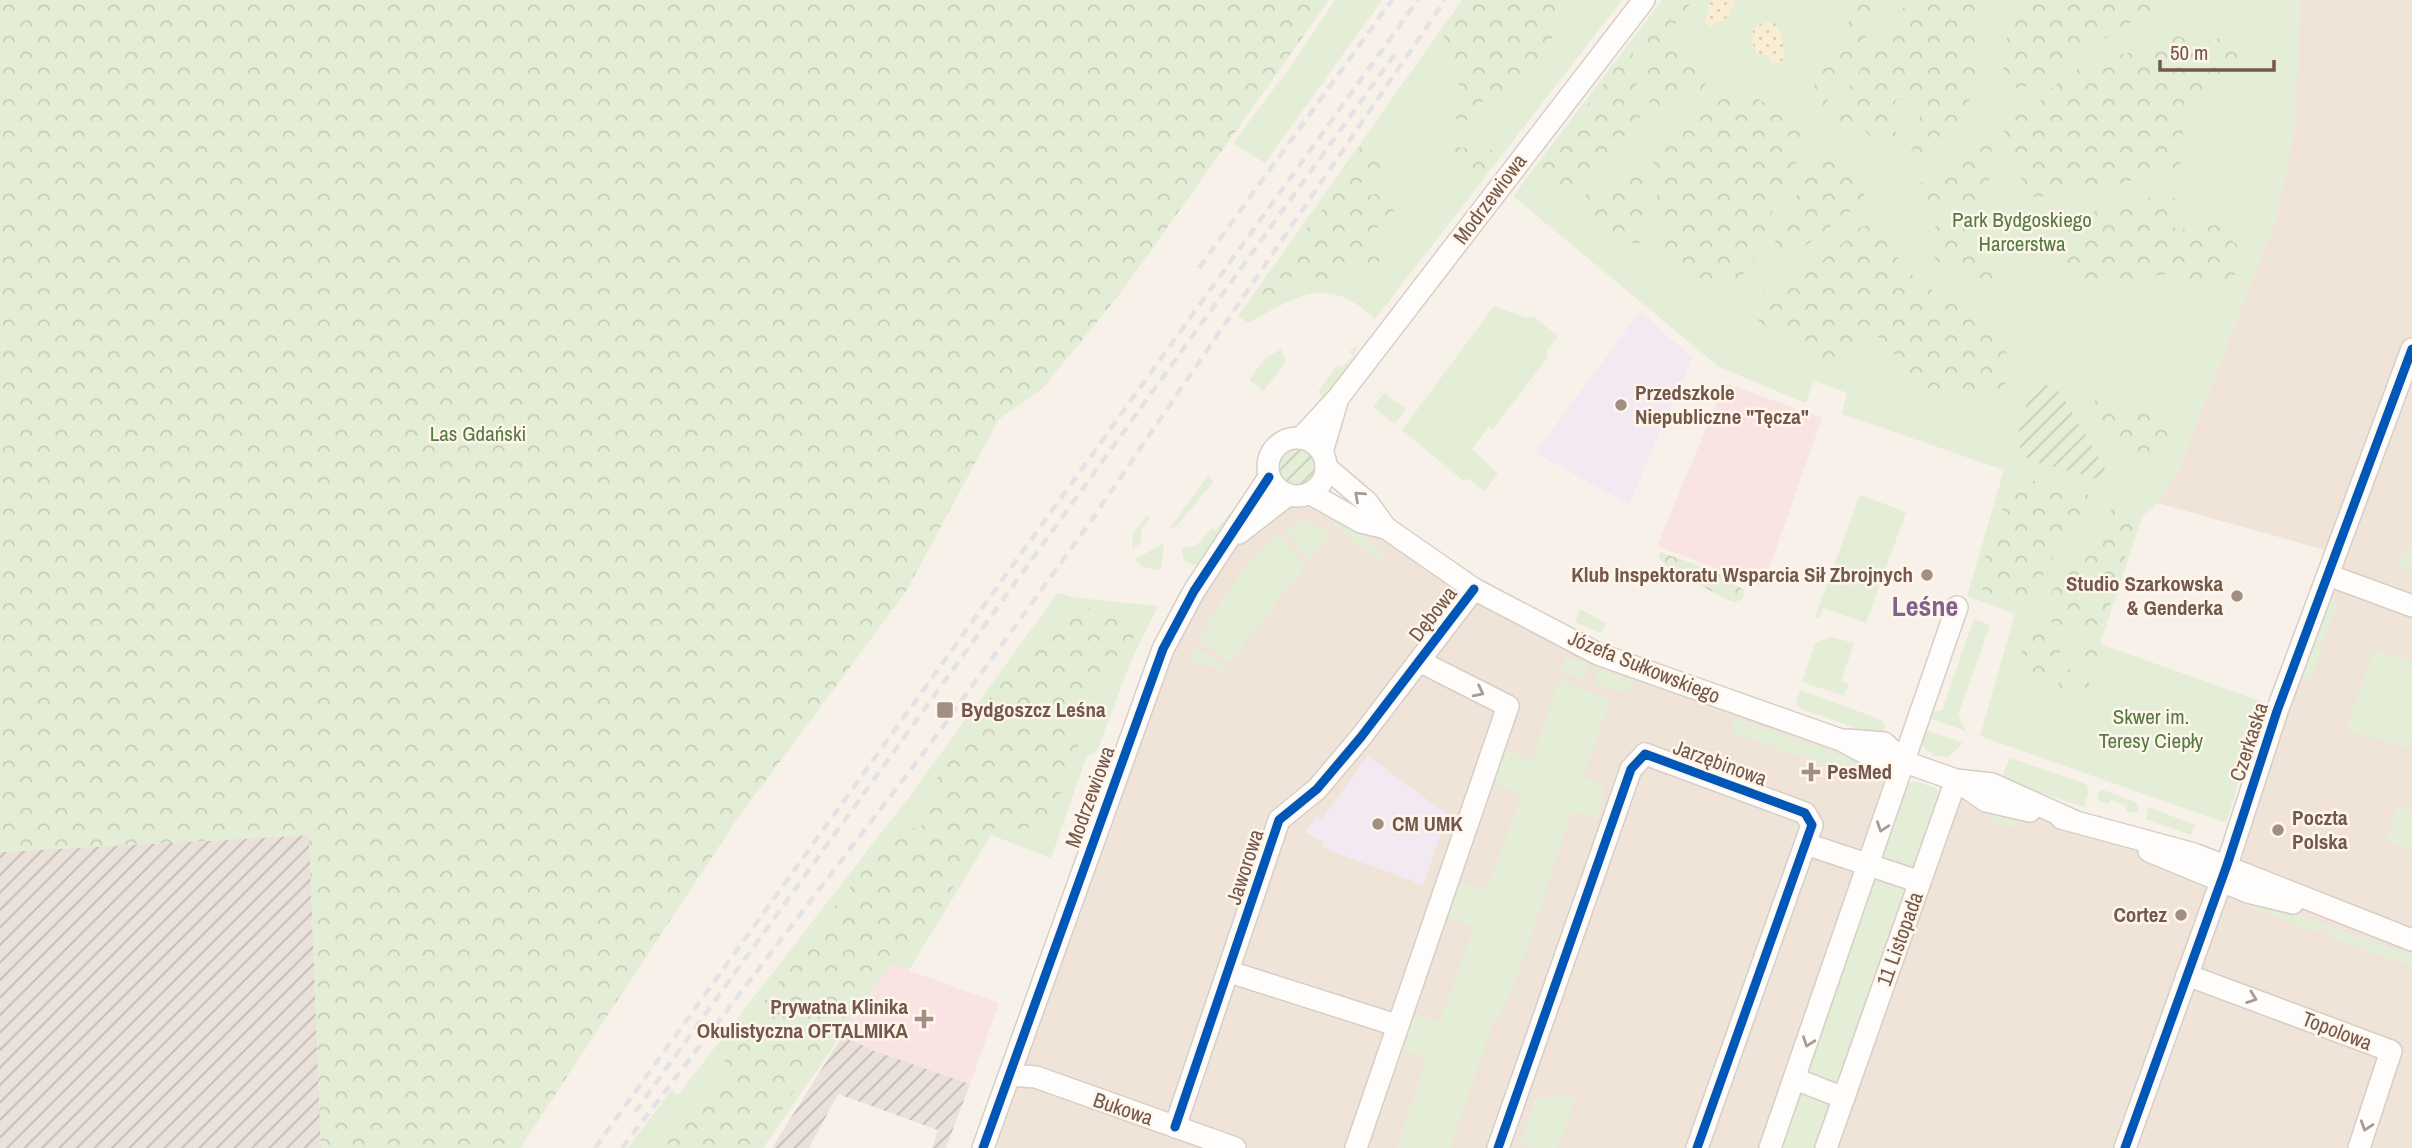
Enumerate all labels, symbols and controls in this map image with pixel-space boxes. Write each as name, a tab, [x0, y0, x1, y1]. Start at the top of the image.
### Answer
scale bar	[2160, 28, 2274, 72]
text: 50 m	[2170, 38, 2208, 67]
street label: Modrzewiowa	[1446, 147, 1533, 250]
park label: Park Bydgoskiego Harcerstwa	[1952, 205, 2092, 258]
place label: Przedszkole Niepubliczne "Tęcza"	[1635, 378, 1809, 431]
marker: Przedszkole Niepubliczne "Tęcza"	[1613, 397, 1629, 413]
park label: Las Gdański	[430, 419, 526, 448]
one-way arrow	[1354, 491, 1367, 504]
place label: Klub Inspektoratu Wsparcia Sił Zbrojnych	[1571, 560, 1913, 589]
marker: Klub Inspektoratu Wsparcia Sił Zbrojnych	[1919, 567, 1935, 583]
place label: Studio Szarkowska & Genderka	[2066, 569, 2223, 622]
street label: Dębowa	[1402, 580, 1464, 648]
district label: Leśne	[1892, 587, 1958, 625]
marker: Studio Szarkowska & Genderka	[2229, 588, 2245, 604]
street label: Józefa Sułkowskiego	[1564, 623, 1725, 710]
one-way arrow	[1472, 684, 1484, 697]
place label: Bydgoszcz Leśna	[961, 695, 1106, 724]
street label: Czerkaska	[2222, 698, 2275, 785]
marker: Bydgoszcz Leśna	[935, 700, 955, 720]
park label: Skwer im. Teresy Ciepły	[2099, 702, 2204, 755]
street label: Jarzębinowa	[1669, 732, 1771, 793]
street label: Modrzewiowa	[1058, 742, 1121, 852]
place label: PesMed	[1827, 757, 1892, 786]
marker: PesMed	[1801, 762, 1821, 782]
place label: Poczta Polska	[2292, 803, 2348, 856]
place label: CM UMK	[1392, 809, 1463, 838]
marker: CM UMK	[1370, 816, 1386, 832]
one-way arrow	[1876, 820, 1890, 832]
marker: Poczta Polska	[2270, 822, 2286, 838]
street label: Jaworowa	[1219, 825, 1270, 908]
street label: 11 Listopada	[1869, 887, 1930, 990]
place label: Cortez	[2113, 900, 2167, 929]
marker: Cortez	[2173, 907, 2189, 923]
one-way arrow	[2245, 990, 2257, 1004]
place label: Prywatna Klinika Okulistyczna OFTALMIKA	[697, 992, 909, 1045]
street label: Topolowa	[2298, 1004, 2377, 1057]
marker: Prywatna Klinika Okulistyczna OFTALMIKA	[914, 1009, 934, 1029]
one-way arrow	[1802, 1035, 1816, 1047]
street label: Bukowa	[1089, 1085, 1157, 1132]
one-way arrow	[2360, 1119, 2374, 1131]

